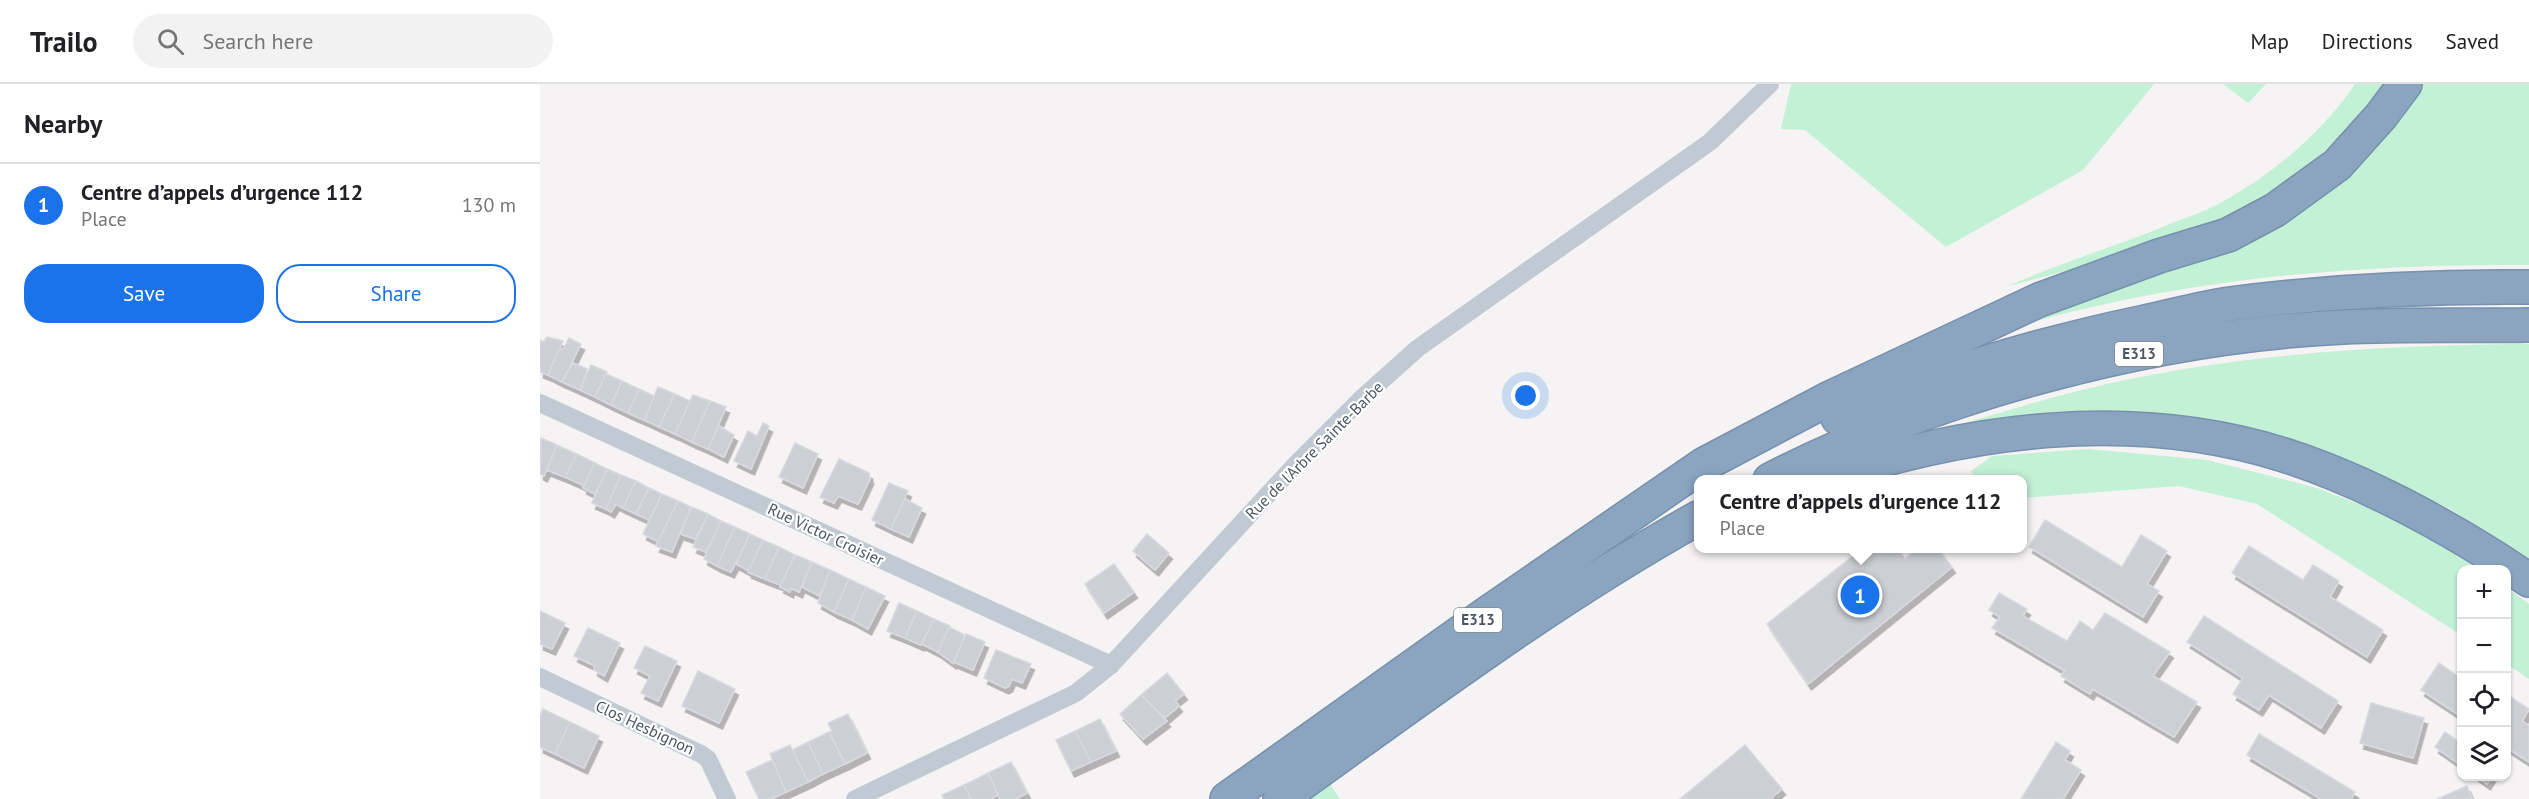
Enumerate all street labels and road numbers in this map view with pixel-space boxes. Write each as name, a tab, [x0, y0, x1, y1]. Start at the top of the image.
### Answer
road number: E313	[2115, 342, 2163, 366]
street label: Rue de l'Arbre Sainte-Barbe	[1241, 377, 1387, 523]
street label: Rue Victor Croisier	[765, 498, 888, 570]
road number: E313	[1454, 608, 1502, 632]
street label: Clos Hesbignon	[592, 695, 698, 759]

